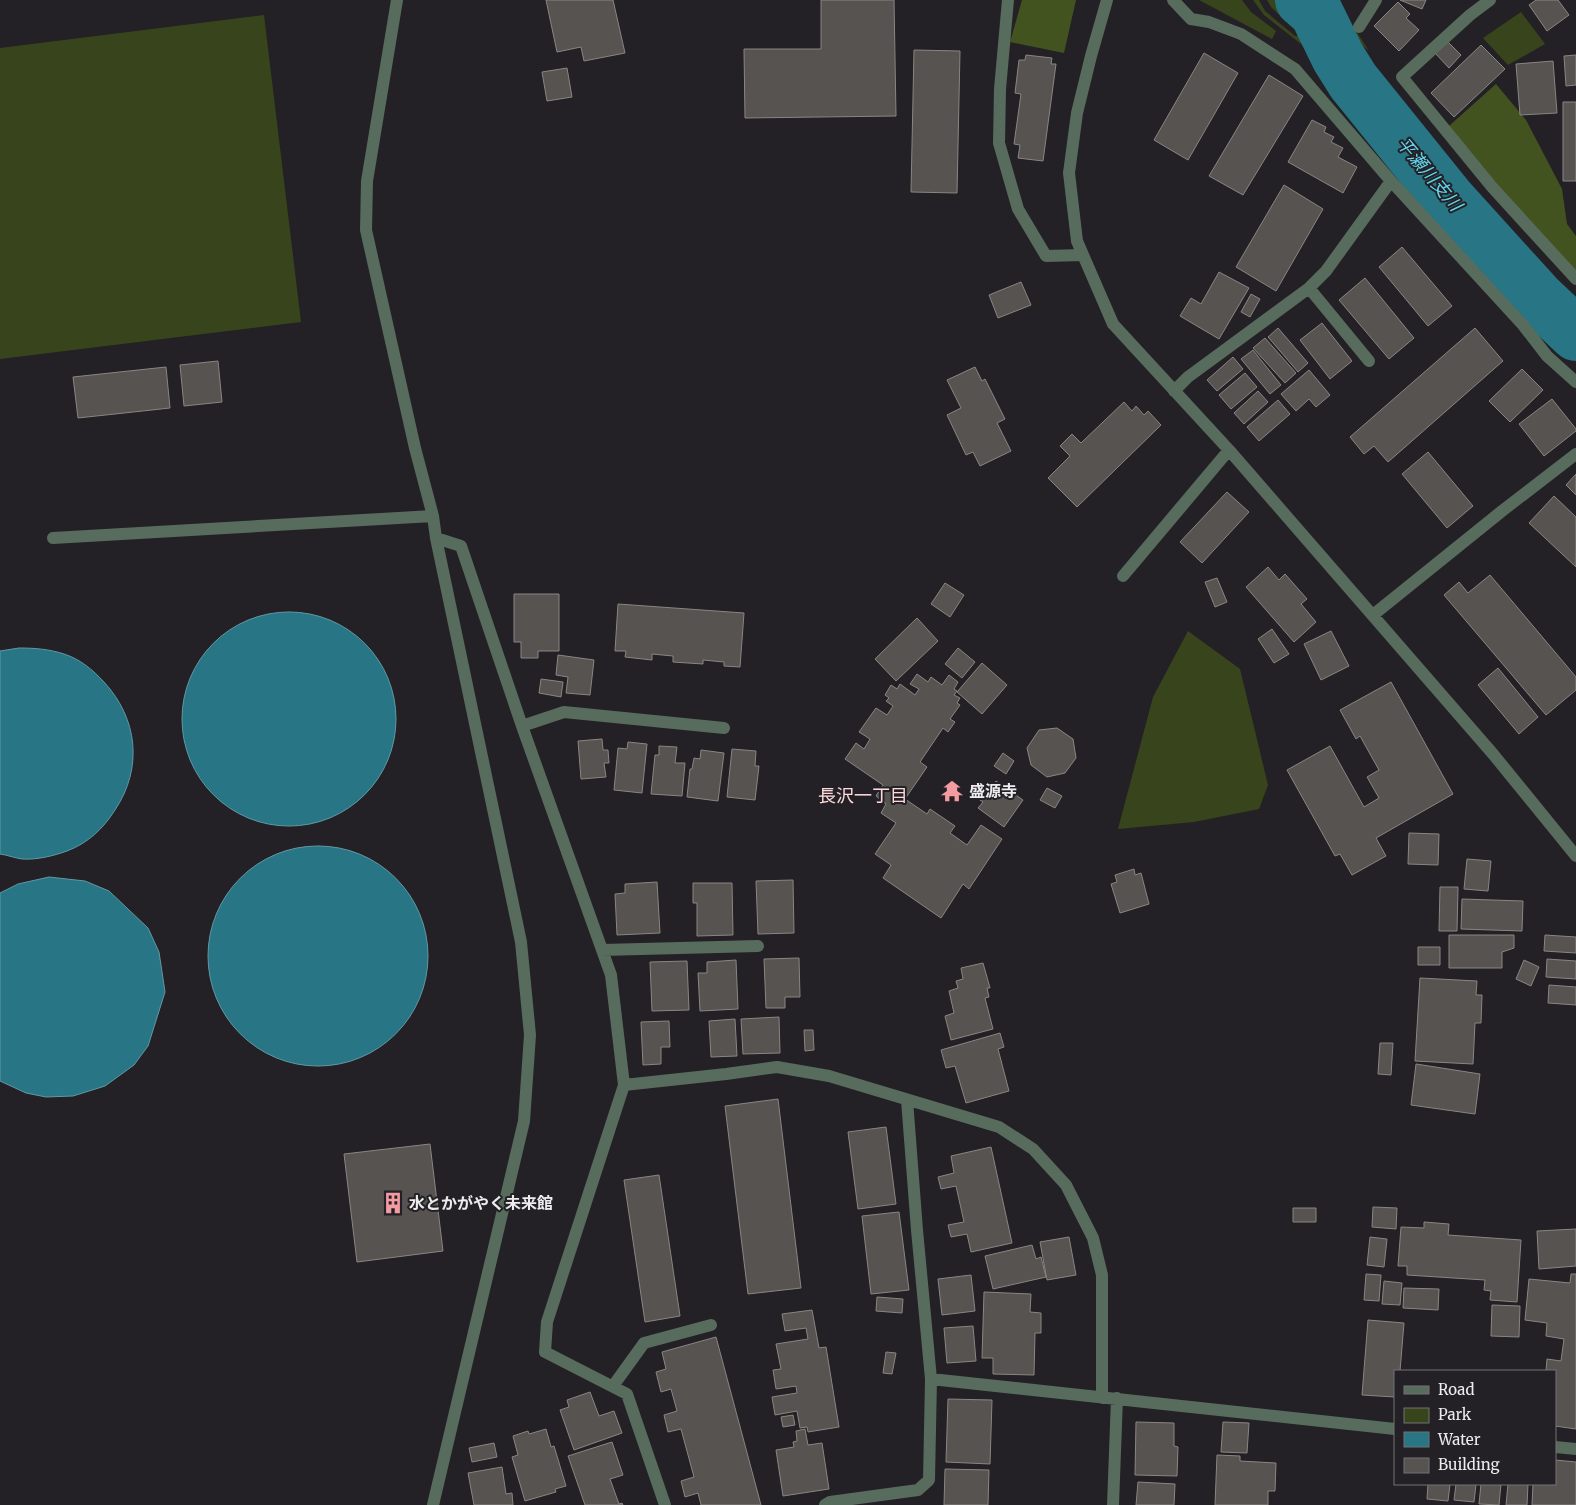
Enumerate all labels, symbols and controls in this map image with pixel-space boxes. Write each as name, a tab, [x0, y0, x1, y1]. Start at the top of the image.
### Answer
water label: 平瀬川支川	[1392, 132, 1468, 217]
temple icon: 盛源寺	[939, 778, 965, 804]
place label: 盛源寺	[969, 781, 1017, 801]
district label: 長沢一丁目	[818, 784, 908, 807]
building icon: 水とかがやく未来館	[380, 1190, 406, 1216]
place label: 水とかがやく未来館	[409, 1193, 553, 1213]
legend	[1394, 1370, 1556, 1485]
text: Road	[1438, 1380, 1474, 1399]
text: Park	[1438, 1405, 1472, 1424]
text: Water	[1437, 1430, 1481, 1449]
text: Building	[1438, 1455, 1500, 1474]

